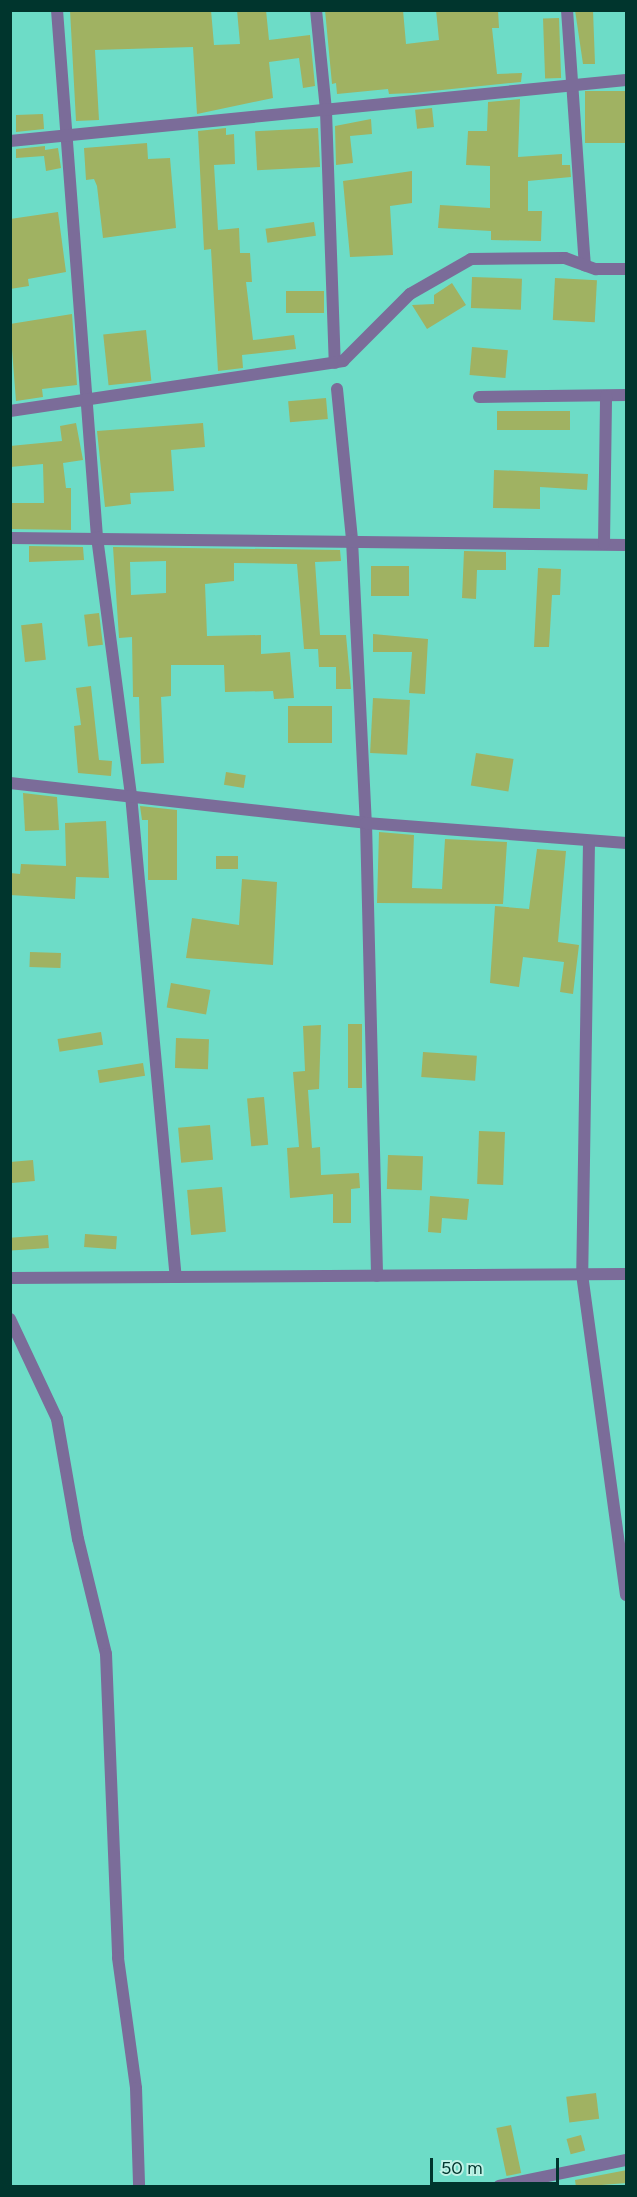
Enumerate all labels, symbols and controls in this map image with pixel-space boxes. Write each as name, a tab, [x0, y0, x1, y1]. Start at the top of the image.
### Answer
scale bar	[433, 2146, 562, 2184]
text: 50 m	[441, 2157, 483, 2179]

